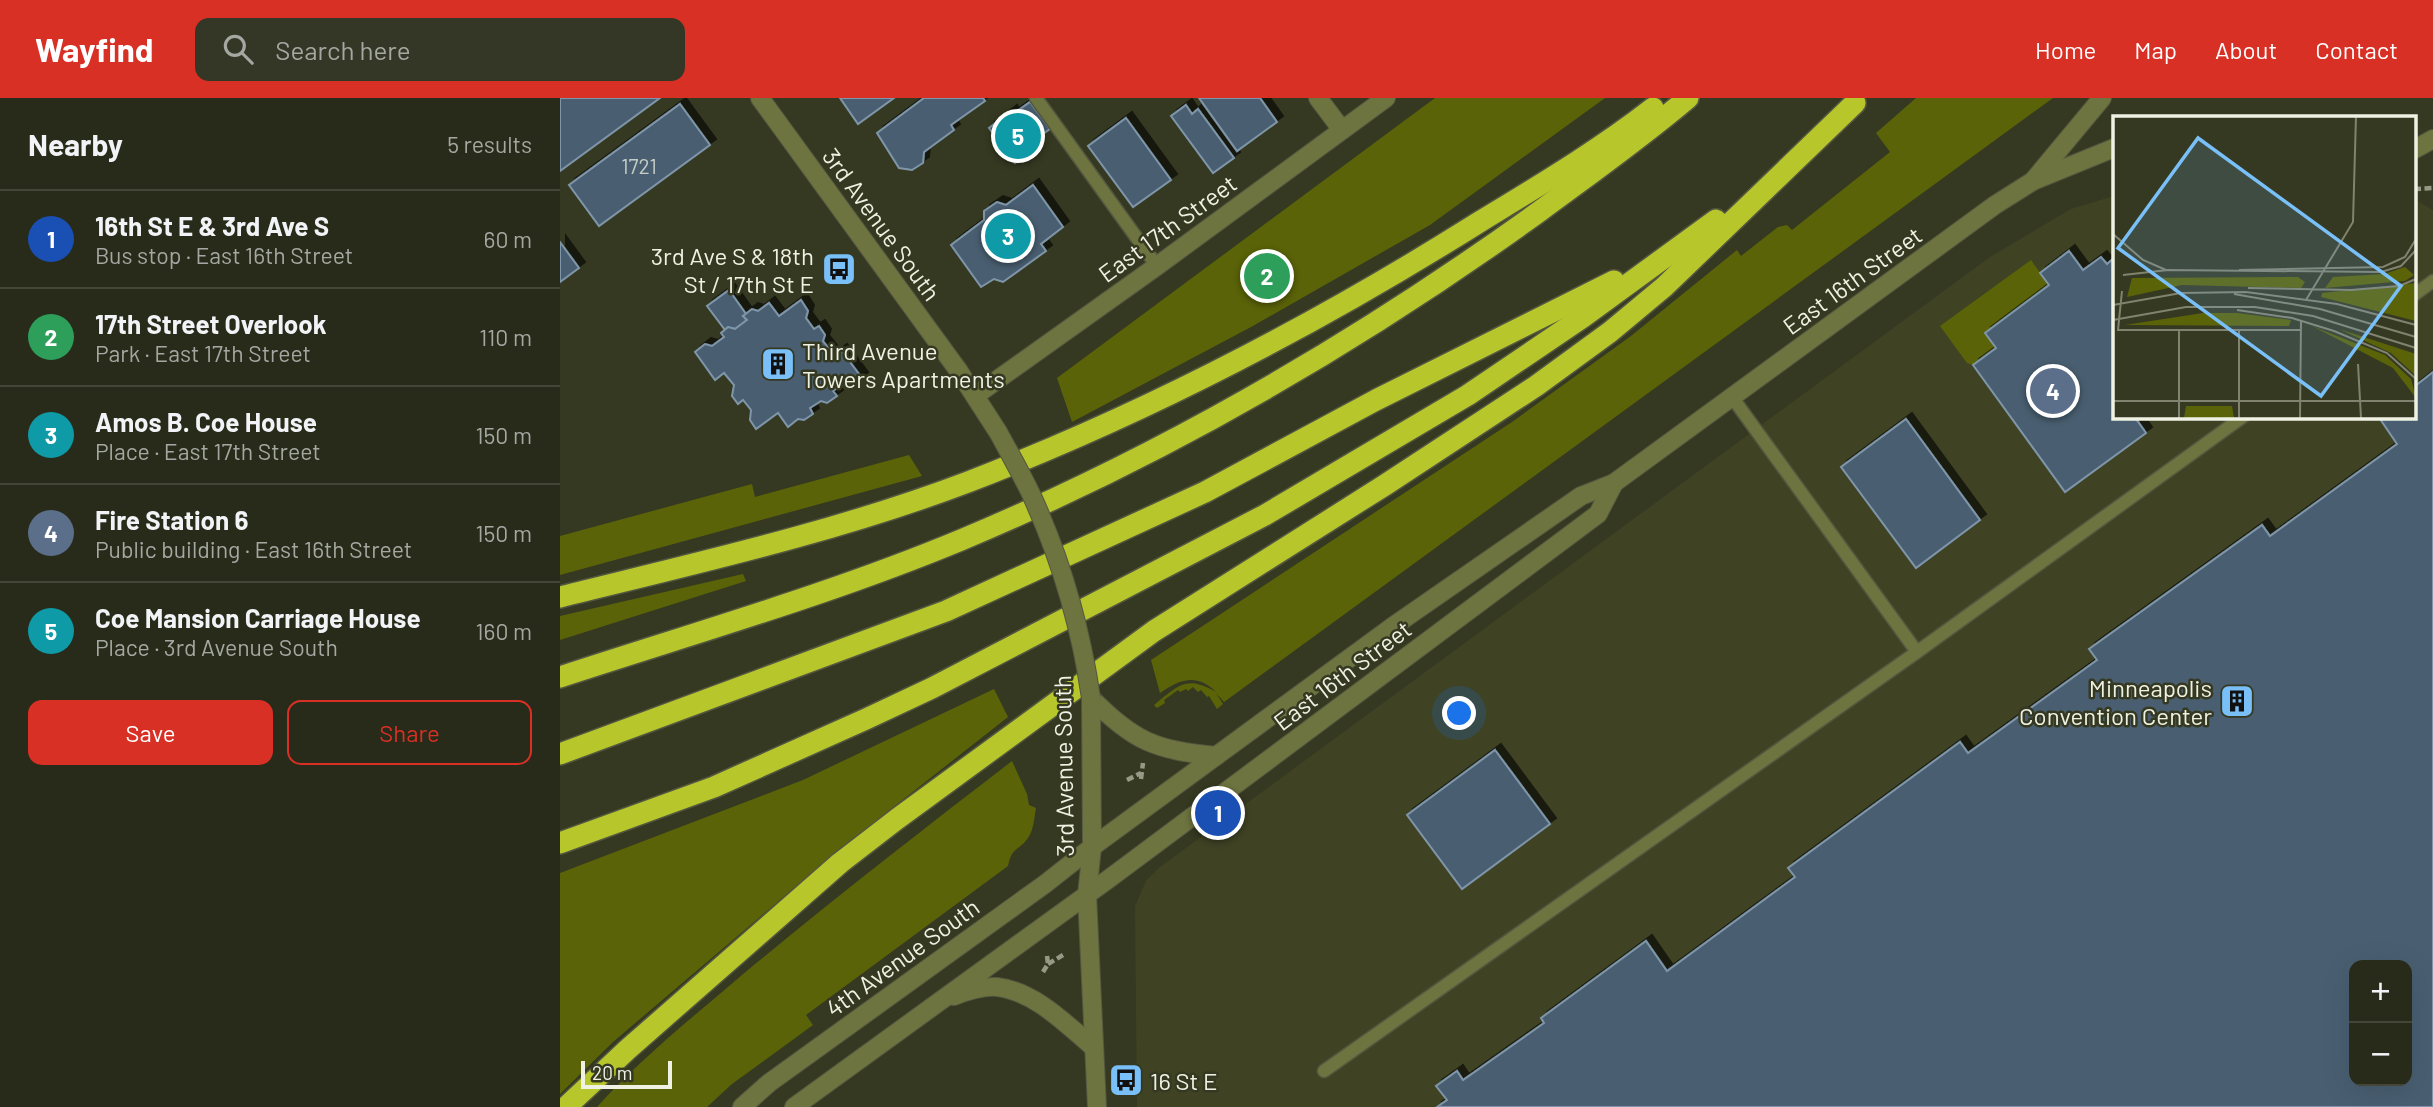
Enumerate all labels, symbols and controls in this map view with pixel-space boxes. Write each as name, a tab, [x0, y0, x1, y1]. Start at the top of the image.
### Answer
search box	[195, 18, 685, 81]
text: Wayfind	[35, 29, 153, 69]
icon: search	[219, 30, 257, 68]
text: Search here	[275, 34, 411, 65]
text: Home	[2035, 35, 2096, 64]
text: Map	[2134, 35, 2177, 64]
text: About	[2215, 35, 2277, 64]
text: Contact	[2315, 35, 2398, 64]
pin: 5	[995, 110, 1041, 162]
inset map	[2113, 116, 2416, 418]
text: Nearby	[28, 126, 123, 162]
text: 5 results	[447, 130, 532, 158]
street label: 3rd Avenue South	[817, 142, 947, 306]
house number: 1721	[621, 153, 657, 178]
street label: East 17th Street	[1092, 168, 1242, 288]
text: 16th St E & 3rd Ave S	[95, 210, 329, 241]
pin: 3	[985, 210, 1031, 262]
street label: East 16th Street	[1777, 220, 1927, 340]
text: 1	[47, 225, 55, 253]
text: 60 m	[484, 225, 532, 253]
text: Bus stop · East 16th Street	[95, 241, 353, 269]
place label: 3rd Ave S & 18th St / 17th St E	[651, 241, 814, 298]
bus stop icon: 3rd Ave S & 18th St / 17th St E	[820, 250, 858, 288]
pin: 2	[1244, 250, 1290, 302]
text: 17th Street Overlook	[95, 308, 327, 339]
text: 2	[45, 323, 57, 351]
text: 110 m	[479, 323, 532, 351]
place label: Third Avenue Towers Apartments	[802, 336, 1005, 393]
text: Park · East 17th Street	[95, 339, 311, 367]
building icon: Third Avenue Towers Apartments	[759, 345, 797, 383]
pin: 4	[2030, 365, 2076, 417]
text: Amos B. Coe House	[95, 406, 317, 437]
text: 3	[45, 421, 57, 449]
text: 150 m	[476, 421, 532, 449]
text: Place · East 17th Street	[95, 437, 321, 465]
text: Fire Station 6	[95, 504, 248, 535]
text: 4	[44, 519, 58, 547]
text: 150 m	[476, 519, 532, 547]
text: Public building · East 16th Street	[95, 535, 412, 563]
text: Coe Mansion Carriage House	[95, 602, 421, 633]
street label: East 16th Street	[1268, 614, 1416, 736]
text: 5	[45, 617, 57, 645]
text: 160 m	[475, 617, 532, 645]
text: Place · 3rd Avenue South	[95, 633, 338, 661]
place label: Minneapolis Convention Center	[2019, 673, 2212, 730]
street label: 3rd Avenue South	[1047, 675, 1079, 857]
building icon: Minneapolis Convention Center	[2218, 682, 2256, 720]
your location	[1442, 696, 1476, 730]
button: Save	[28, 700, 273, 765]
button: Share	[287, 700, 532, 765]
pin: 1	[1195, 787, 1241, 839]
street label: 4th Avenue South	[820, 892, 984, 1022]
map controls	[2349, 960, 2412, 1086]
button: +	[2349, 960, 2412, 1023]
button: −	[2349, 1023, 2412, 1086]
scale bar	[581, 1058, 672, 1090]
text: 20 m	[592, 1061, 632, 1084]
bus stop icon: 16 St E	[1107, 1061, 1145, 1099]
place label: 16 St E	[1150, 1066, 1218, 1095]

